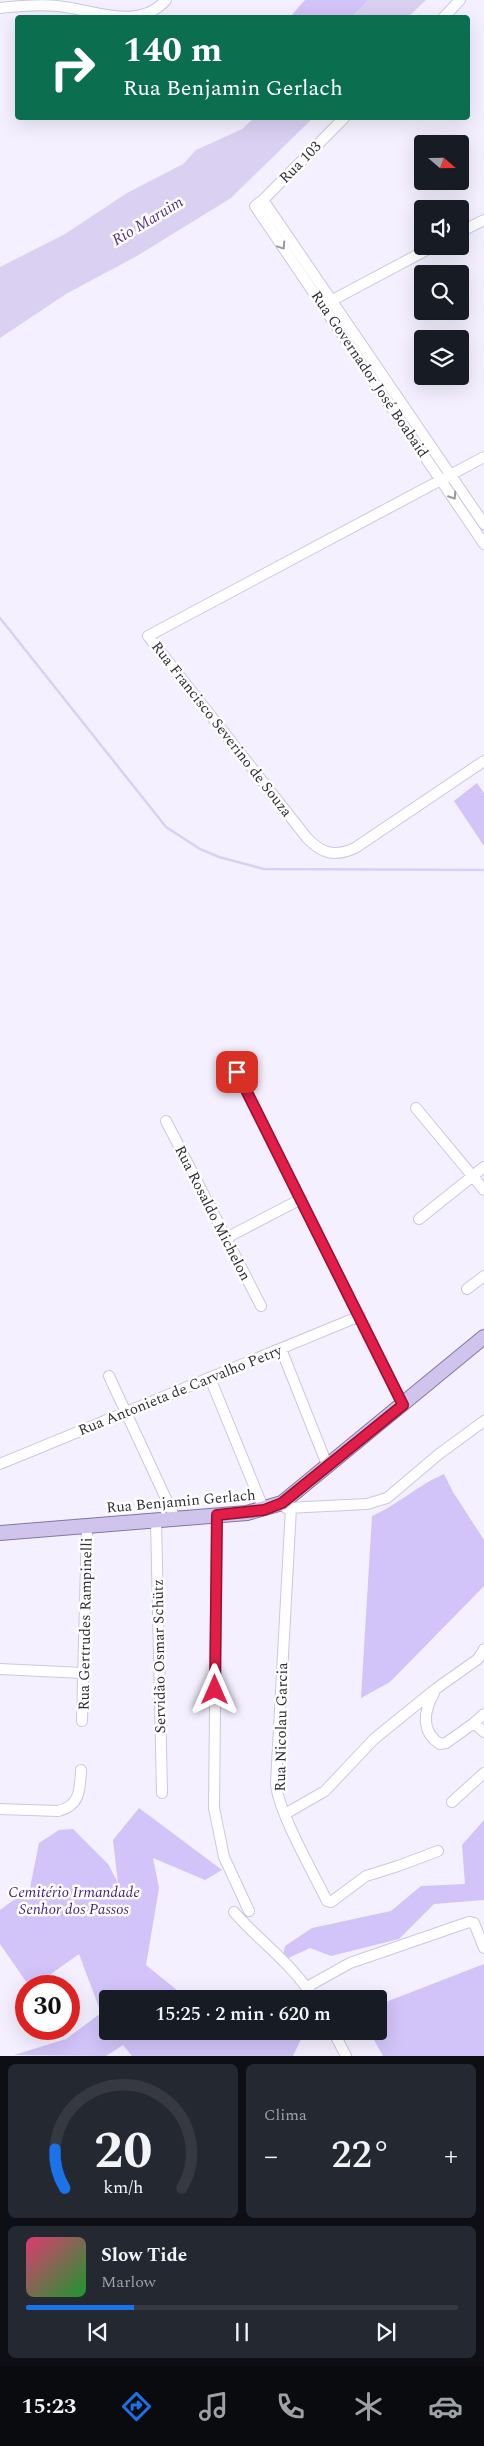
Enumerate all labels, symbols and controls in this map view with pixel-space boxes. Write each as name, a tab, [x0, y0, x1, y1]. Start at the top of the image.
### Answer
text: 140 m	[123, 24, 222, 77]
icon: right	[40, 35, 105, 100]
text: Rua Benjamin Gerlach	[123, 72, 343, 105]
north arrow	[414, 135, 469, 190]
map controls	[414, 135, 469, 385]
street label: Rua 103	[274, 136, 327, 189]
water label: Rio Maruim	[107, 190, 188, 252]
button: sound	[414, 200, 469, 255]
one-way arrow	[276, 240, 285, 250]
button: search	[414, 265, 469, 320]
street label: Rua Governador José Boabaid	[305, 286, 434, 462]
button: layers	[414, 330, 469, 385]
one-way arrow	[447, 490, 456, 499]
street label: Rua Francisco Severino de Souza	[146, 636, 298, 823]
pin	[216, 1051, 258, 1093]
icon: arrive	[223, 1058, 251, 1086]
street label: Rua Rosaldo Michelon	[168, 1141, 257, 1285]
street label: Rua Antonieta de Carvalho Petry	[75, 1339, 286, 1442]
street label: Rua Benjamin Gerlach	[105, 1483, 257, 1519]
street label: Rua Gertrudes Rampinelli	[72, 1537, 99, 1711]
street label: Servidão Osmar Schütz	[147, 1579, 172, 1733]
street label: Rua Nicolau Garcia	[269, 1662, 294, 1792]
position arrow	[188, 1663, 240, 1715]
park label: Cemitério Irmandade Senhor dos Passos	[8, 1881, 140, 1921]
speed limit sign: 30	[15, 1975, 80, 2040]
text: 15:25 · 2 min · 620 m	[155, 2000, 331, 2029]
text: Clima	[264, 2103, 307, 2127]
text: 20	[94, 2112, 152, 2191]
text: 22°	[331, 2127, 391, 2185]
text: −	[264, 2135, 278, 2178]
text: +	[444, 2135, 458, 2178]
text: km/h	[103, 2174, 143, 2201]
text: Slow Tide	[101, 2241, 187, 2270]
text: Marlow	[101, 2270, 156, 2294]
icon: previous	[84, 2318, 112, 2346]
icon: pause	[228, 2318, 256, 2346]
icon: next	[372, 2318, 400, 2346]
icon: directions	[119, 2389, 154, 2424]
icon: music	[196, 2389, 231, 2424]
icon: phone	[273, 2389, 308, 2424]
icon: climate	[351, 2389, 386, 2424]
icon: car	[428, 2389, 463, 2424]
text: 15:23	[21, 2390, 76, 2423]

